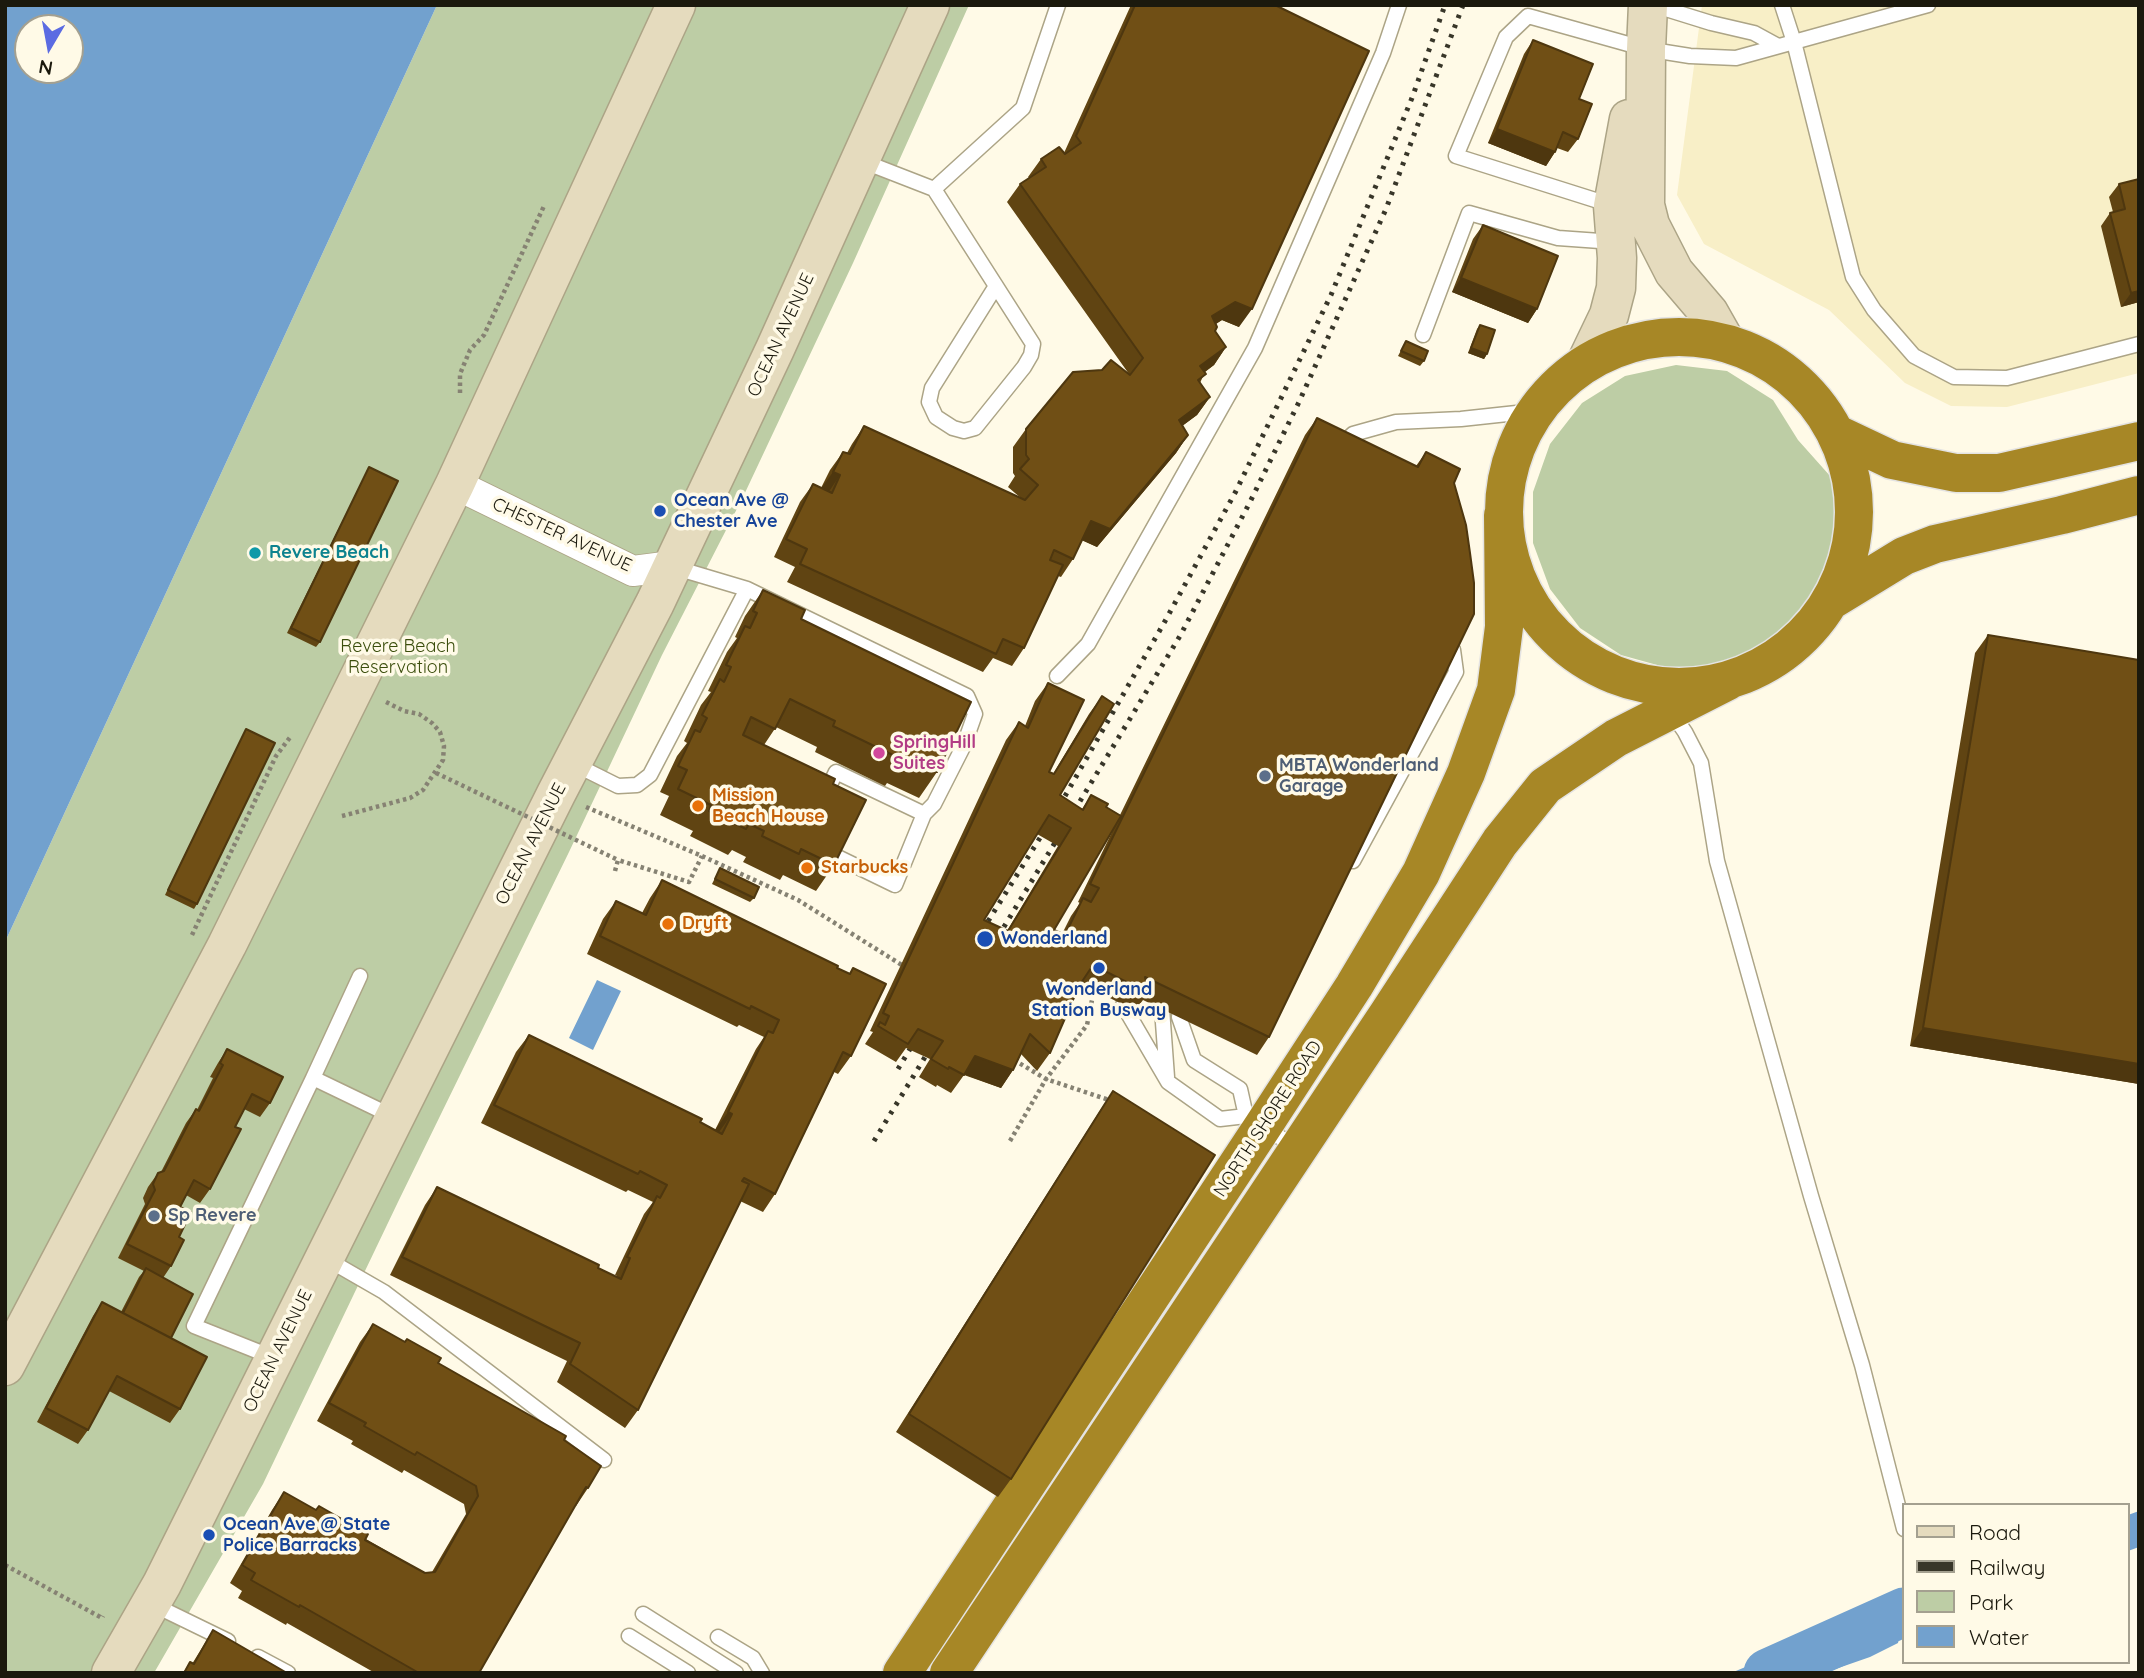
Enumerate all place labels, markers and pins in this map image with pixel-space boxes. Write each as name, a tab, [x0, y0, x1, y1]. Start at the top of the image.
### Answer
place label: Ocean Ave @ Chester Ave	[674, 490, 789, 532]
marker: Ocean Ave @ Chester Ave	[652, 503, 668, 519]
place label: Revere Beach	[269, 542, 389, 564]
marker: Revere Beach	[247, 545, 263, 561]
place label: SpringHill Suites	[893, 732, 976, 774]
marker: SpringHill Suites	[871, 745, 887, 761]
place label: MBTA Wonderland Garage	[1279, 755, 1439, 798]
marker: MBTA Wonderland Garage	[1257, 768, 1273, 784]
place label: Mission Beach House	[712, 785, 825, 828]
marker: Mission Beach House	[690, 798, 706, 814]
place label: Starbucks	[821, 857, 908, 879]
marker: Starbucks	[799, 860, 815, 876]
place label: Dryft	[682, 913, 729, 935]
marker: Dryft	[660, 916, 676, 932]
place label: Wonderland	[1001, 928, 1108, 950]
marker: Wonderland	[975, 929, 995, 949]
marker: Wonderland Station Busway	[1091, 960, 1107, 976]
place label: Wonderland Station Busway	[1032, 979, 1166, 1021]
place label: Sp Revere	[168, 1205, 257, 1227]
marker: Sp Revere	[146, 1208, 162, 1224]
place label: Ocean Ave @ State Police Barracks	[223, 1514, 390, 1556]
marker: Ocean Ave @ State Police Barracks	[201, 1527, 217, 1543]

